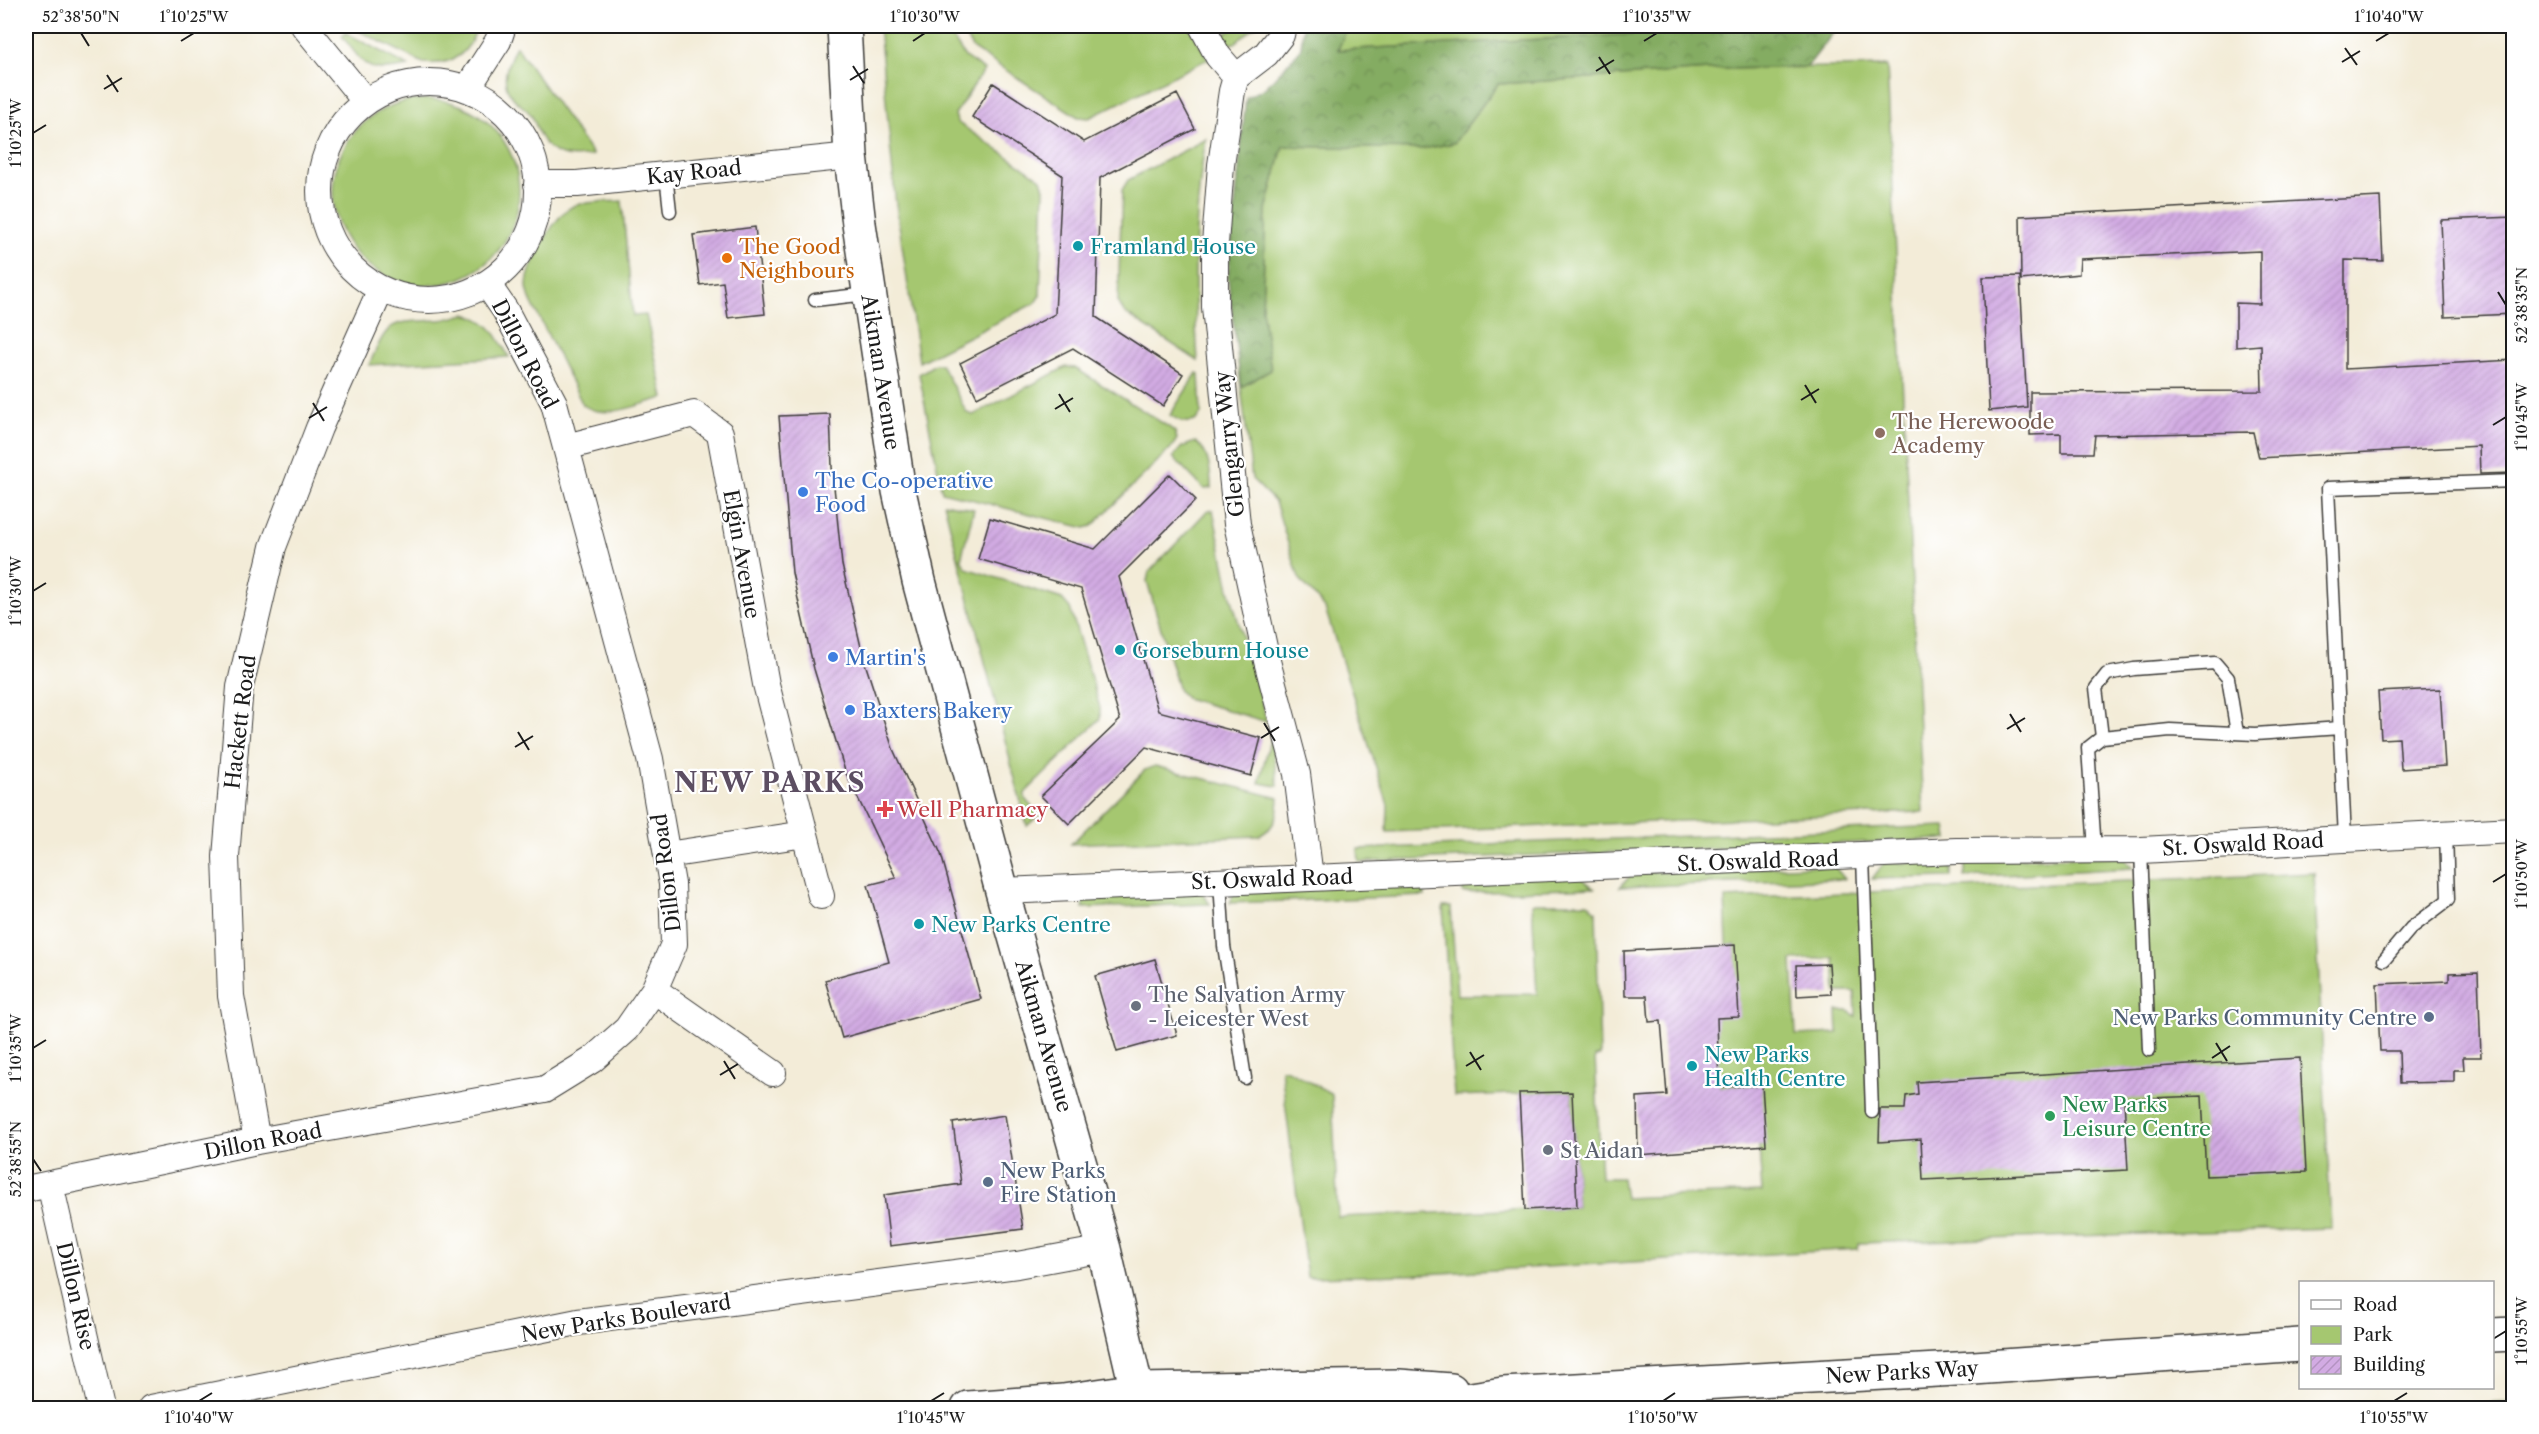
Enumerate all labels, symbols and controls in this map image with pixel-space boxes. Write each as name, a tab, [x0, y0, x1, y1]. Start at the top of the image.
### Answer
text: 52°38'50"N	[42, 7, 120, 26]
text: 1°10'25"W	[160, 7, 229, 26]
text: 1°10'30"W	[890, 7, 961, 26]
text: 1°10'35"W	[1623, 7, 1692, 26]
text: 1°10'40"W	[2354, 7, 2424, 26]
text: 1°10'25"W	[6, 98, 25, 167]
street label: Kay Road	[645, 155, 743, 189]
place label: The Good Neighbours	[739, 234, 855, 283]
place label: Framland House	[1090, 234, 1256, 259]
marker: Framland House	[1071, 239, 1085, 253]
marker: The Good Neighbours	[720, 251, 734, 265]
text: 52°38'35"N	[2512, 267, 2531, 343]
street label: Aikman Avenue	[856, 291, 906, 452]
street label: Dillon Road	[487, 295, 563, 413]
street label: Glengarry Way	[1209, 369, 1249, 518]
text: 1°10'45"W	[2512, 382, 2531, 451]
place label: The Herewoode Academy	[1891, 409, 2055, 458]
marker: The Herewoode Academy	[1873, 426, 1887, 440]
place label: The Co-operative Food	[815, 468, 993, 517]
marker: The Co-operative Food	[796, 485, 810, 499]
street label: Elgin Avenue	[718, 487, 766, 621]
text: 1°10'30"W	[6, 555, 25, 626]
place label: Gorseburn House	[1132, 638, 1309, 663]
marker: Gorseburn House	[1113, 643, 1127, 657]
place label: Martin's	[845, 645, 926, 670]
marker: Martin's	[826, 650, 840, 664]
street label: Hackett Road	[219, 653, 261, 791]
place label: Baxters Bakery	[862, 698, 1012, 723]
marker: Baxters Bakery	[843, 703, 857, 717]
district label: NEW PARKS	[674, 766, 866, 799]
place label: Well Pharmacy	[896, 797, 1048, 822]
marker: Well Pharmacy	[878, 802, 892, 816]
street label: Dillon Road	[646, 812, 686, 934]
street label: St. Oswald Road	[2161, 827, 2325, 861]
text: 1°10'50"W	[2512, 839, 2531, 909]
street label: St. Oswald Road	[1677, 846, 1840, 876]
street label: St. Oswald Road	[1191, 864, 1354, 894]
place label: New Parks Centre	[931, 912, 1111, 937]
marker: New Parks Centre	[912, 917, 926, 931]
street label: Aikman Avenue	[1010, 956, 1078, 1115]
place label: The Salvation Army - Leicester West	[1148, 982, 1346, 1031]
marker: The Salvation Army - Leicester West	[1129, 999, 1143, 1013]
place label: New Parks Community Centre	[2113, 1005, 2417, 1030]
marker: New Parks Community Centre	[2422, 1010, 2436, 1024]
text: 1°10'35"W	[6, 1013, 25, 1082]
place label: New Parks Health Centre	[1704, 1042, 1846, 1091]
marker: New Parks Health Centre	[1685, 1059, 1699, 1073]
place label: New Parks Leisure Centre	[2062, 1092, 2211, 1141]
marker: New Parks Leisure Centre	[2043, 1109, 2057, 1123]
street label: Dillon Road	[202, 1117, 324, 1165]
text: 52°38'55"N	[6, 1121, 25, 1197]
place label: St Aidan	[1560, 1138, 1644, 1163]
marker: St Aidan	[1541, 1143, 1555, 1157]
place label: New Parks Fire Station	[1000, 1158, 1117, 1207]
marker: New Parks Fire Station	[981, 1175, 995, 1189]
street label: Dillon Rise	[51, 1240, 101, 1352]
legend	[2299, 1281, 2494, 1389]
street label: New Parks Boulevard	[519, 1289, 733, 1347]
text: Road	[2353, 1294, 2398, 1316]
text: 1°10'55"W	[2512, 1296, 2531, 1365]
text: Park	[2353, 1324, 2394, 1346]
text: Building	[2353, 1354, 2425, 1376]
street label: New Parks Way	[1825, 1355, 1980, 1388]
text: 1°10'40"W	[164, 1408, 234, 1427]
text: 1°10'45"W	[897, 1408, 966, 1427]
text: 1°10'50"W	[1628, 1408, 1698, 1427]
text: 1°10'55"W	[2360, 1408, 2429, 1427]

